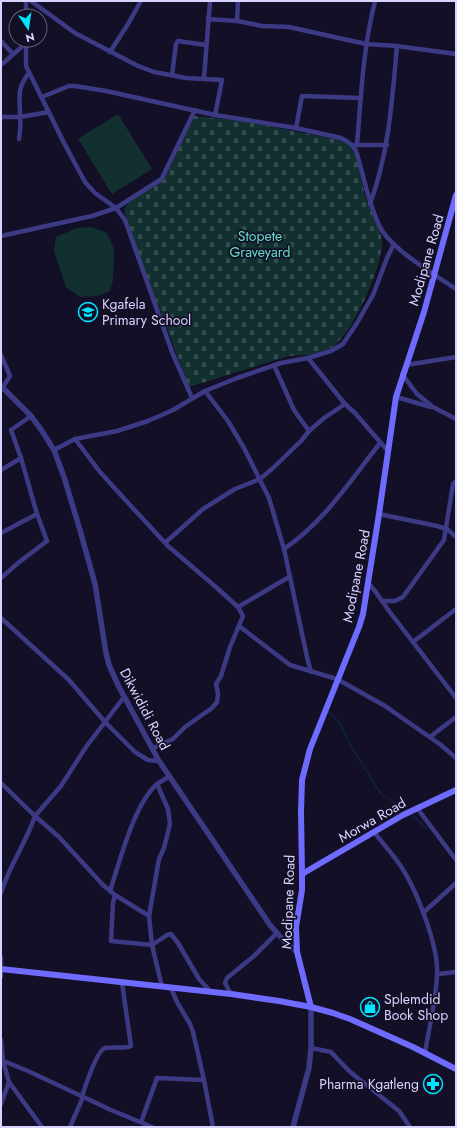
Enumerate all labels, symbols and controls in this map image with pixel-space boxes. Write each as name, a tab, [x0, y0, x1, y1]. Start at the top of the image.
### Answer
north arrow	[8, 8, 48, 48]
text: N	[24, 29, 36, 47]
street label: Modipane Road	[403, 212, 449, 308]
park label: Stopete Graveyard	[230, 226, 290, 262]
place label: Kgafela Primary School	[102, 294, 191, 330]
school or university icon: Kgafela Primary School	[77, 301, 99, 323]
street label: Modipane Road	[337, 528, 375, 624]
street label: Dikwididi Road	[115, 664, 175, 754]
street label: Morwa Road	[335, 793, 409, 847]
street label: Modipane Road	[276, 855, 300, 949]
place label: Splemdid Book Shop	[384, 989, 448, 1025]
shop icon: Splemdid Book Shop	[359, 996, 381, 1018]
pharmacy icon: Pharma Kgatleng	[422, 1073, 444, 1095]
place label: Pharma Kgatleng	[319, 1074, 419, 1094]

